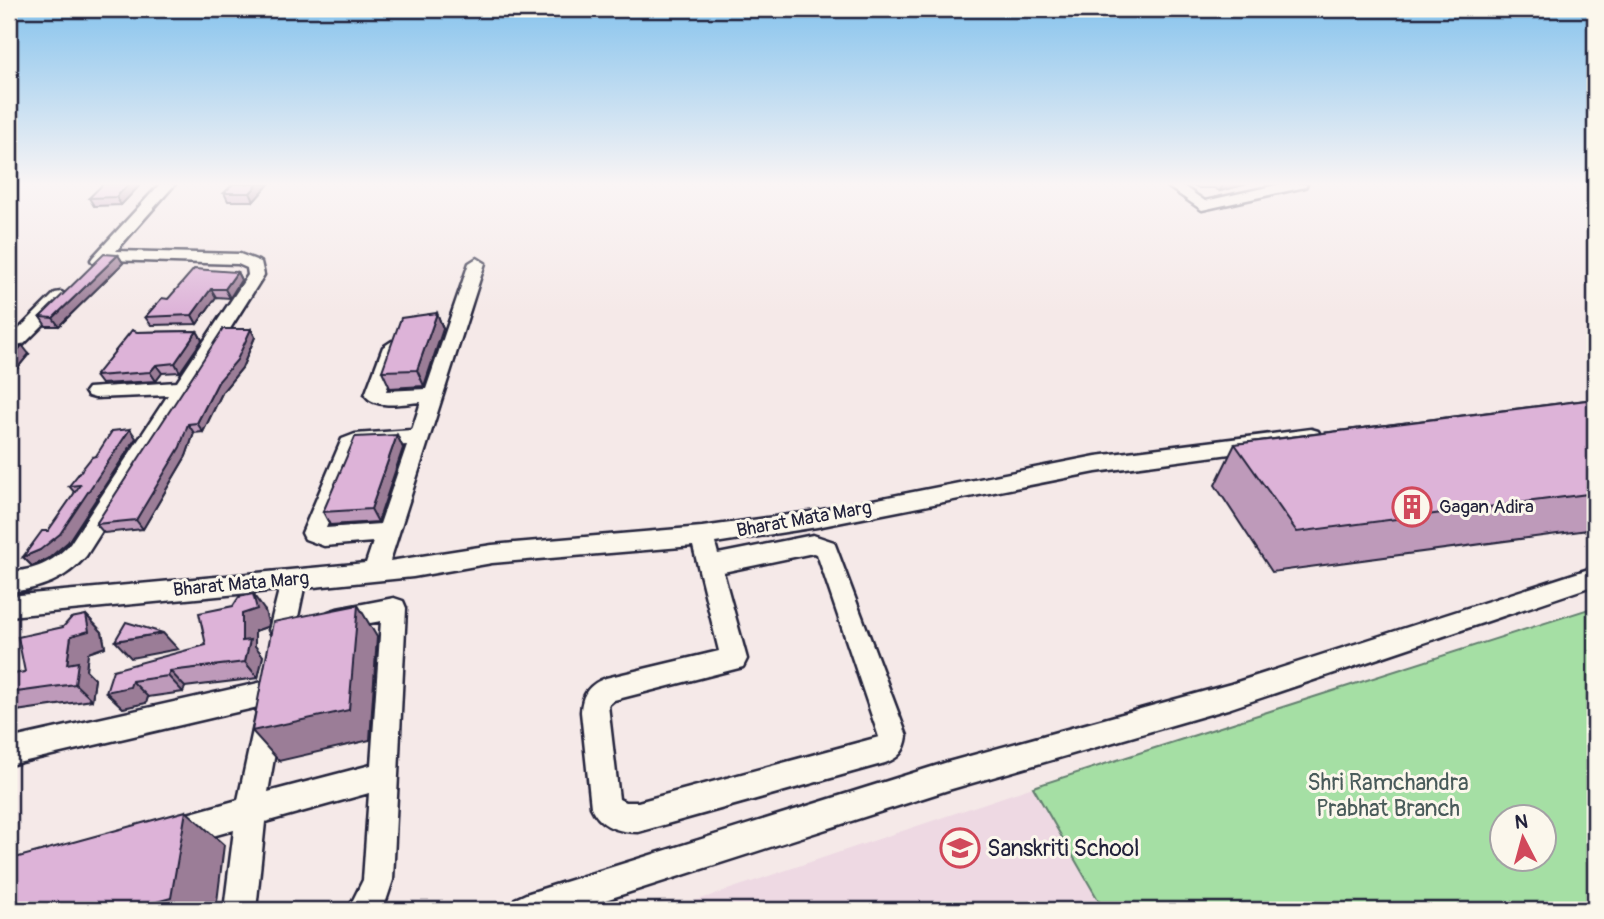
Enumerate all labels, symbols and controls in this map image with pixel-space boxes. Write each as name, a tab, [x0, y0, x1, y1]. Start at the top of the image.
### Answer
building icon: Gagan Adira	[1391, 486, 1433, 528]
street label: Bharat Mata Marg	[735, 495, 873, 543]
place label: Gagan Adira	[1439, 495, 1534, 519]
street label: Bharat Mata Marg	[172, 566, 310, 602]
park label: Shri Ramchandra Prabhat Branch	[1307, 768, 1469, 823]
north arrow	[1488, 804, 1558, 874]
text: N	[1514, 809, 1529, 835]
school or university icon: Sanskriti School	[939, 827, 981, 869]
place label: Sanskriti School	[987, 834, 1140, 863]

